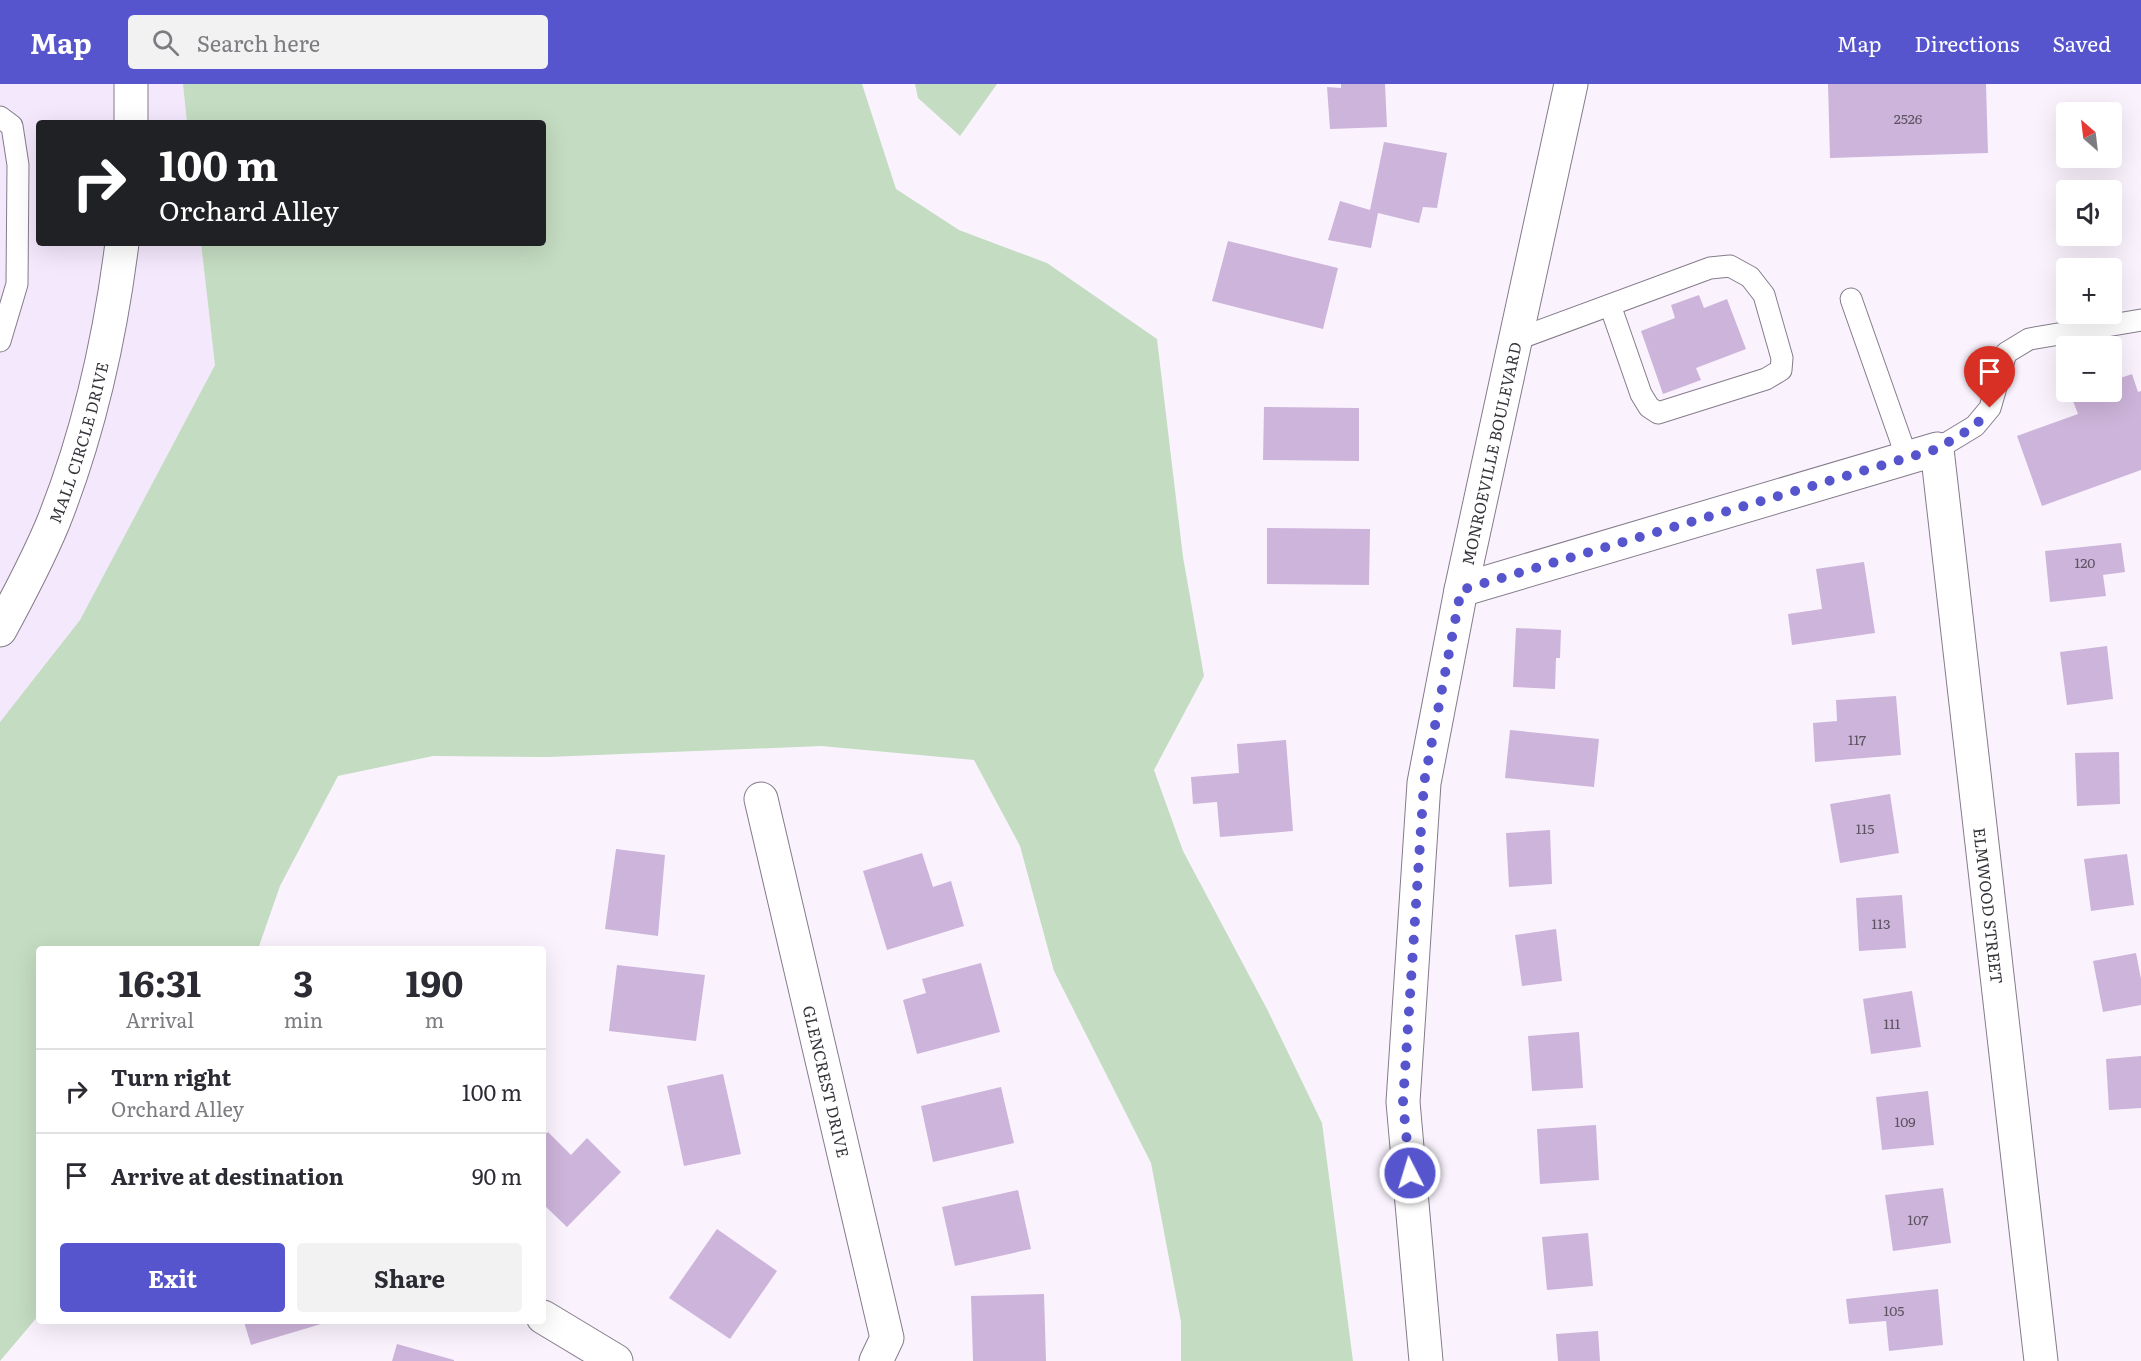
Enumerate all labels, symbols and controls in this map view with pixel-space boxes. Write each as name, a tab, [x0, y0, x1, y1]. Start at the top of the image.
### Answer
search box	[128, 15, 548, 69]
text: Map	[30, 21, 92, 63]
icon: search	[149, 26, 182, 59]
text: Search here	[197, 26, 320, 59]
text: Map	[1837, 27, 1882, 58]
text: Directions	[1915, 27, 2020, 58]
text: Saved	[2053, 27, 2111, 58]
north arrow	[2056, 102, 2122, 168]
map controls	[2056, 102, 2122, 402]
house number: 2526	[1894, 108, 1923, 128]
text: 100 m	[159, 132, 278, 194]
icon: right	[60, 144, 138, 222]
button: sound	[2056, 180, 2122, 246]
text: Orchard Alley	[159, 189, 339, 229]
button: +	[2056, 258, 2122, 324]
button: −	[2056, 336, 2122, 402]
street label: MONROEVILLE BOULEVARD	[1455, 339, 1527, 567]
pin	[1964, 346, 2015, 408]
icon: arrive	[1973, 355, 2006, 388]
street label: MALL CIRCLE DRIVE	[42, 360, 114, 527]
house number: 120	[2075, 552, 2095, 572]
house number: 117	[1848, 729, 1866, 749]
house number: 115	[1856, 818, 1874, 838]
street label: ELMWOOD STREET	[1968, 826, 2010, 985]
house number: 113	[1872, 913, 1890, 933]
text: 16:31	[119, 955, 201, 1008]
text: 3	[293, 955, 313, 1008]
text: 190	[406, 955, 463, 1008]
street label: GLENCREST DRIVE	[798, 1003, 856, 1160]
text: Arrival	[126, 1004, 194, 1034]
text: min	[284, 1004, 323, 1034]
text: m	[425, 1004, 444, 1034]
house number: 111	[1883, 1013, 1901, 1033]
text: Turn right	[111, 1060, 231, 1093]
icon: right	[60, 1075, 93, 1108]
text: 100 m	[462, 1075, 522, 1108]
text: Orchard Alley	[111, 1093, 244, 1123]
house number: 109	[1894, 1111, 1916, 1131]
position arrow	[1378, 1141, 1442, 1205]
icon: arrive	[60, 1159, 93, 1192]
text: Arrive at destination	[111, 1159, 344, 1192]
text: 90 m	[472, 1159, 522, 1192]
house number: 107	[1908, 1209, 1928, 1229]
button: Exit	[60, 1243, 285, 1312]
button: Share	[297, 1243, 522, 1312]
house number: 105	[1884, 1300, 1904, 1320]

